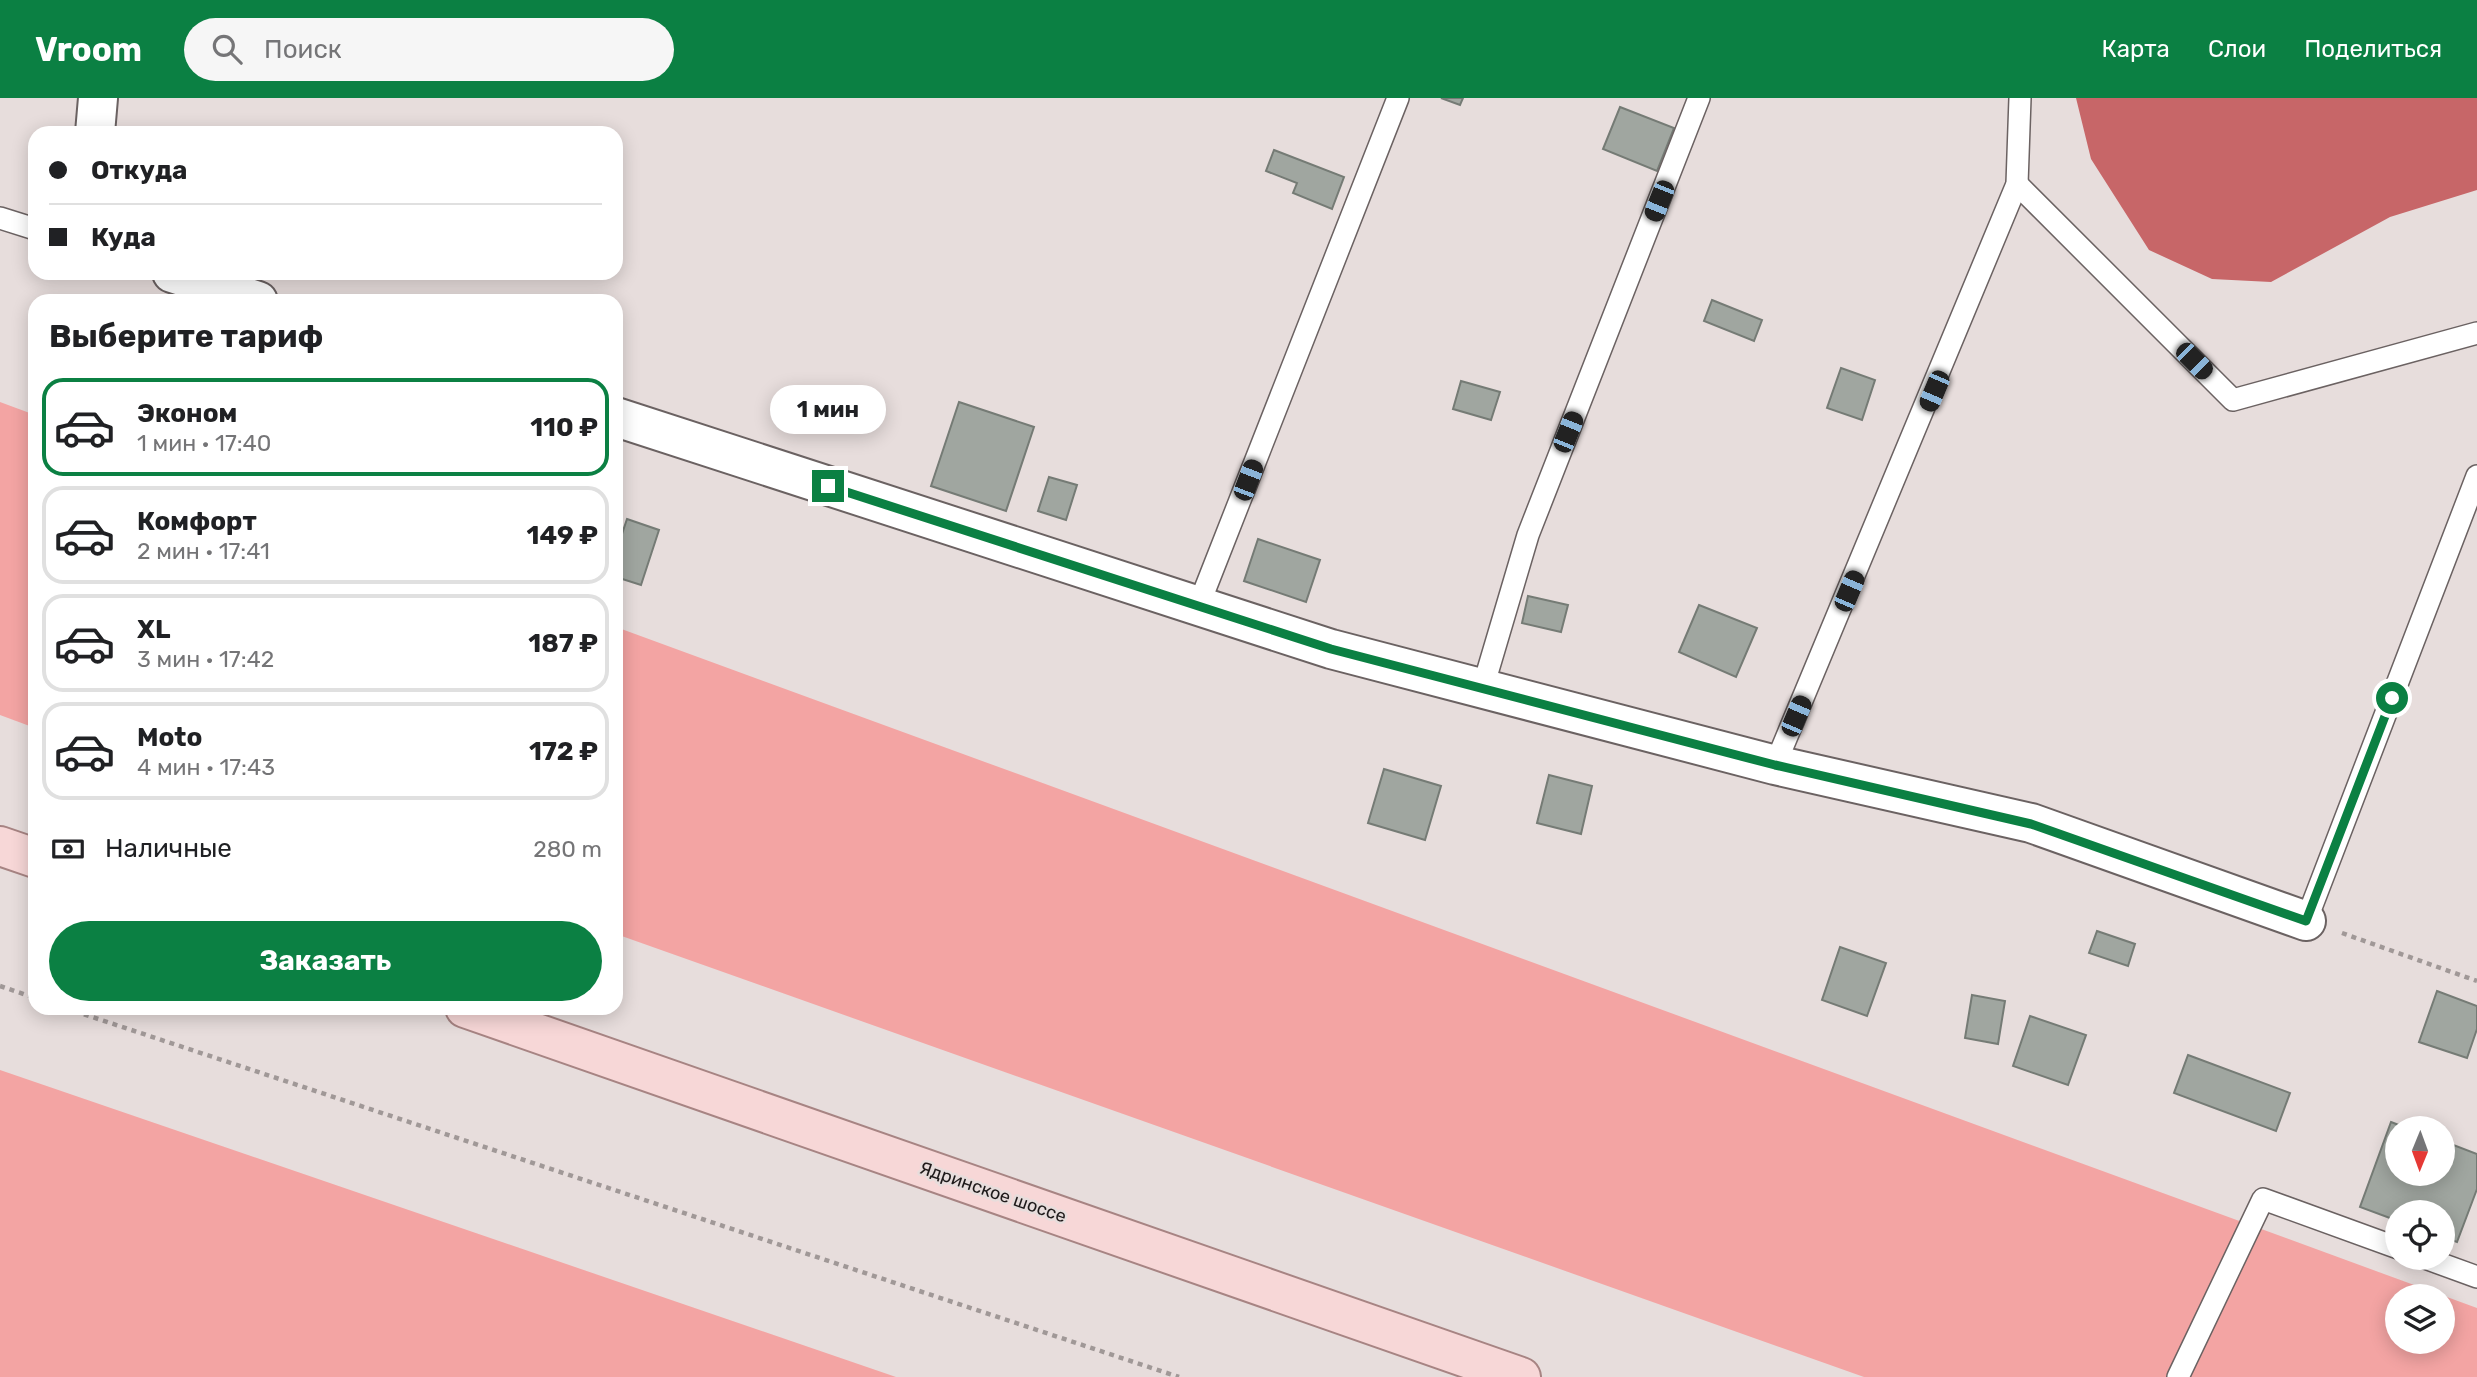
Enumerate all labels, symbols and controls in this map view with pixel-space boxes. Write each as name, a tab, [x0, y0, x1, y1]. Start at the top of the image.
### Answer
search box	[184, 18, 674, 81]
text: Vroom	[35, 30, 142, 69]
icon: search	[208, 30, 246, 68]
text: Поиск	[264, 34, 342, 65]
text: Карта	[2101, 35, 2170, 63]
text: Слои	[2208, 35, 2266, 63]
text: Поделиться	[2304, 35, 2442, 63]
text: Откуда	[91, 155, 187, 186]
car	[1642, 178, 1677, 224]
text: Куда	[91, 222, 156, 253]
text: Выберите тариф	[49, 317, 323, 355]
car	[2172, 339, 2217, 383]
car	[1917, 368, 1952, 414]
callout: 1 мин	[770, 384, 886, 434]
text: 1 мин	[797, 395, 859, 423]
icon: car	[53, 396, 116, 459]
text: Эконом	[137, 398, 237, 429]
car	[1551, 409, 1586, 455]
text: 110 ₽	[530, 412, 598, 443]
text: 1 мин · 17:40	[137, 429, 271, 457]
car	[1231, 457, 1266, 503]
route end	[812, 470, 844, 502]
icon: car	[53, 504, 116, 567]
text: Комфорт	[137, 506, 257, 537]
text: 149 ₽	[526, 520, 598, 551]
text: 2 мин · 17:41	[137, 537, 270, 565]
car	[1832, 568, 1867, 614]
icon: car	[53, 612, 116, 675]
text: XL	[137, 614, 170, 645]
text: 187 ₽	[528, 628, 598, 659]
text: 3 мин · 17:42	[137, 645, 274, 673]
route start	[2376, 682, 2408, 714]
car	[1779, 693, 1814, 739]
icon: car	[53, 720, 116, 783]
text: Moto	[137, 722, 202, 753]
text: 172 ₽	[529, 736, 598, 767]
text: 4 мин · 17:43	[137, 753, 275, 781]
icon: cash	[49, 830, 87, 868]
text: Наличные	[105, 833, 232, 864]
text: 280 m	[533, 835, 602, 863]
button: Заказать	[49, 921, 602, 1001]
north arrow	[2385, 1116, 2455, 1186]
map controls	[2385, 1116, 2455, 1354]
street label: Ядринское шоссе	[917, 1157, 1069, 1227]
button: locate	[2385, 1200, 2455, 1270]
button: layers	[2385, 1284, 2455, 1354]

